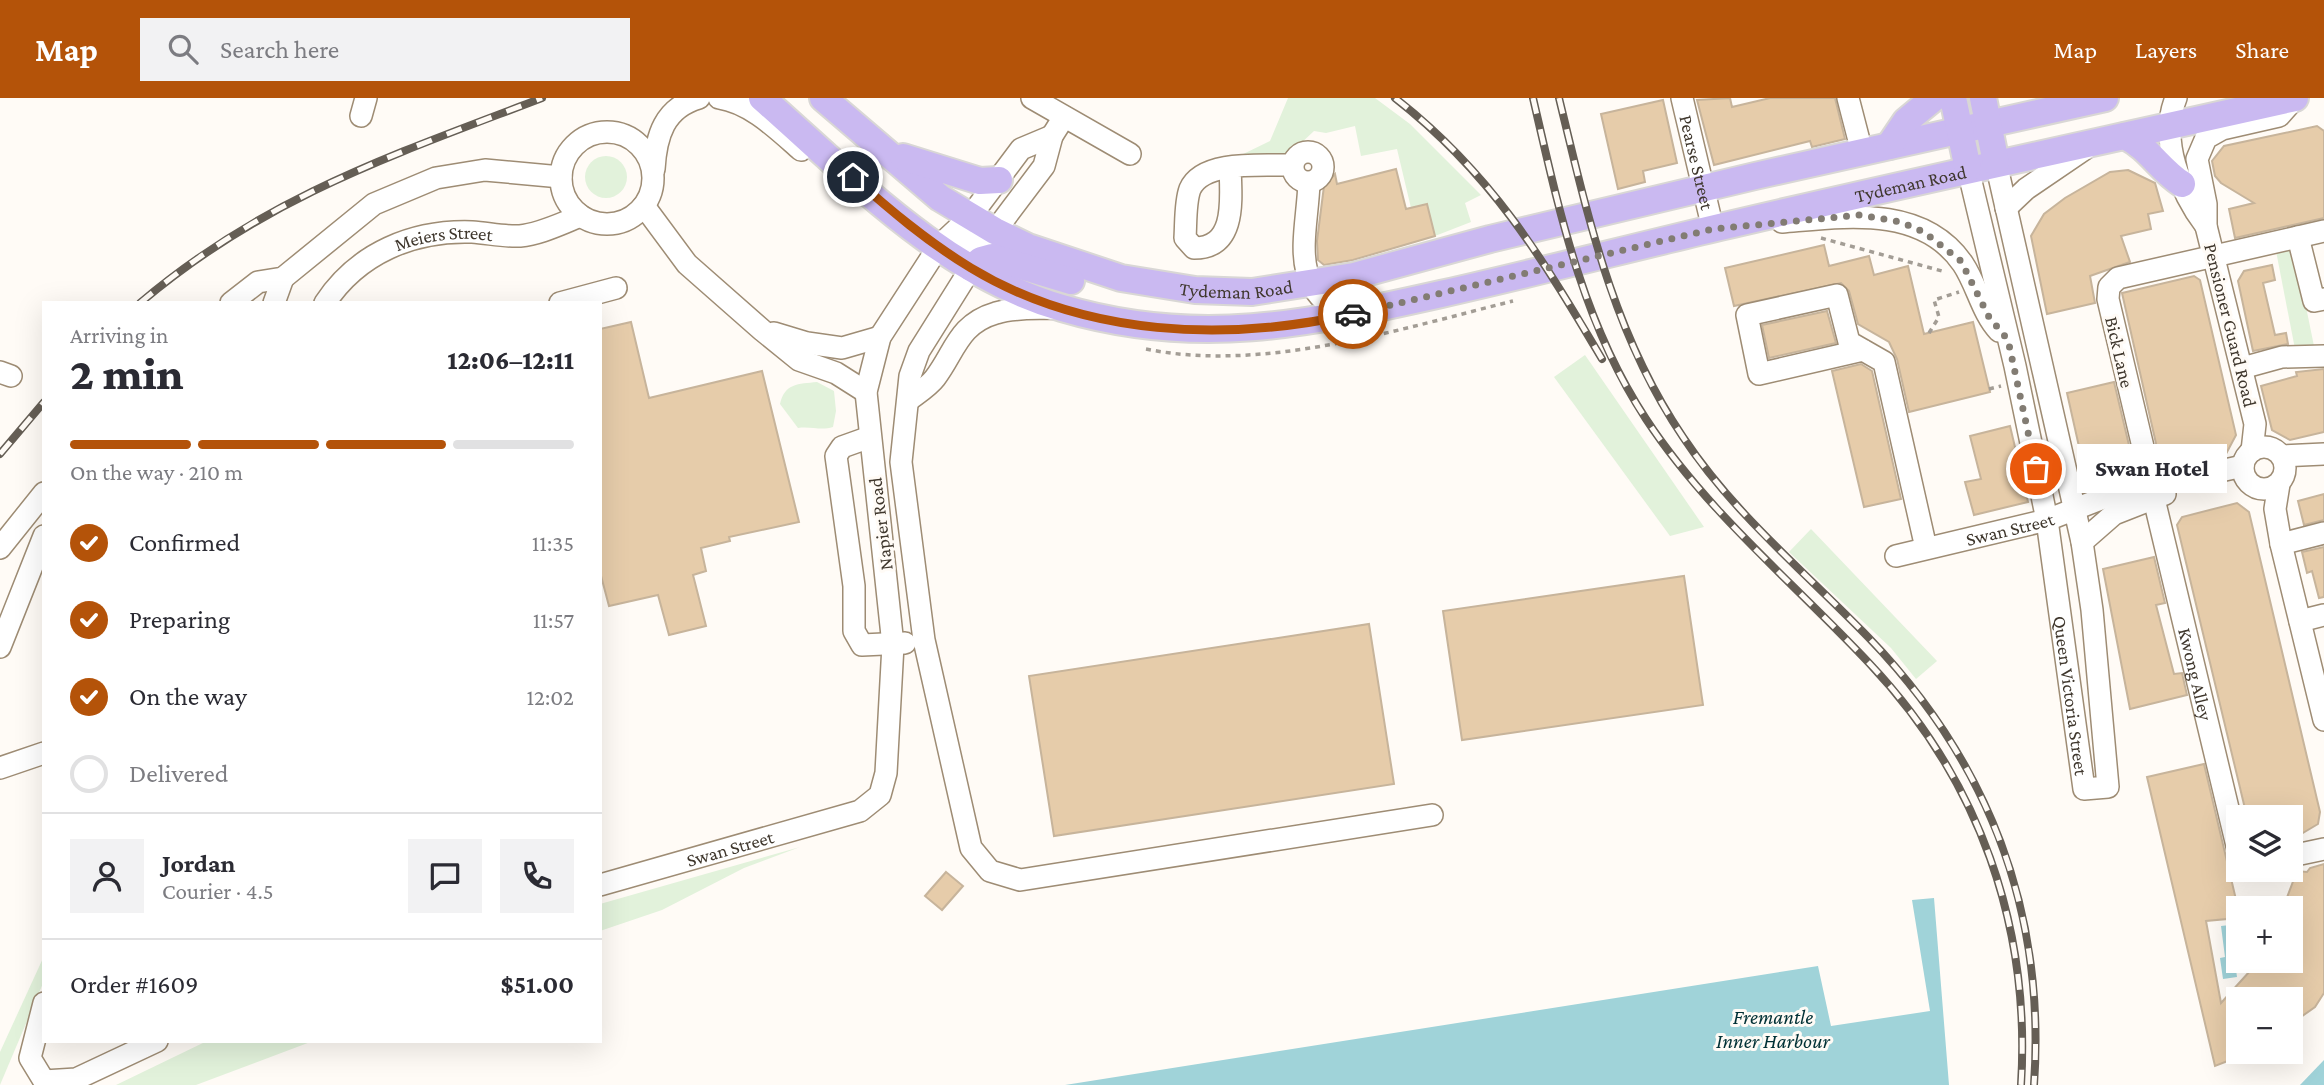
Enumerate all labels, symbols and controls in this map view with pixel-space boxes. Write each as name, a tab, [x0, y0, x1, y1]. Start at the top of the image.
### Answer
search box	[140, 18, 630, 81]
icon: search	[164, 30, 202, 68]
text: Map	[35, 31, 98, 68]
text: Search here	[220, 35, 339, 64]
text: Map	[2053, 36, 2097, 63]
text: Layers	[2135, 36, 2197, 63]
text: Share	[2235, 36, 2289, 63]
street label: Pearse Street	[1675, 113, 1718, 213]
pin	[823, 147, 883, 207]
icon: home	[834, 158, 872, 196]
street label: Tydeman Road	[1853, 161, 1968, 207]
street label: Meiers Street	[392, 222, 495, 255]
street label: Pensioner Guard Road	[2200, 241, 2261, 409]
street label: Tydeman Road	[1178, 276, 1294, 303]
courier	[1318, 279, 1388, 349]
icon: car	[1334, 295, 1372, 333]
street label: Bick Lane	[2101, 314, 2138, 390]
text: Arriving in	[70, 322, 168, 348]
text: 12:06–12:11	[447, 346, 574, 375]
text: 2 min	[70, 348, 184, 399]
pin	[2006, 439, 2066, 499]
callout: Swan Hotel	[2078, 444, 2228, 494]
icon: bag	[2017, 450, 2055, 488]
text: Swan Hotel	[2095, 455, 2209, 481]
text: On the way · 210 m	[70, 459, 243, 485]
street label: Napier Road	[864, 476, 897, 572]
street label: Swan Street	[1964, 508, 2058, 550]
icon: check	[70, 524, 108, 562]
text: Confirmed	[129, 528, 240, 557]
text: 11:35	[532, 530, 574, 556]
icon: check	[70, 601, 108, 639]
text: Preparing	[129, 605, 230, 634]
text: 11:57	[533, 607, 574, 633]
street label: Queen Victoria Street	[2049, 614, 2092, 777]
street label: Kwong Alley	[2174, 626, 2217, 723]
icon: check	[70, 678, 108, 716]
text: On the way	[129, 682, 247, 711]
text: 12:02	[526, 684, 574, 710]
text: Delivered	[129, 759, 228, 788]
map controls	[2226, 805, 2303, 1064]
button: layers	[2226, 805, 2303, 882]
street label: Swan Street	[684, 826, 777, 871]
button: person	[70, 839, 144, 913]
button: chat	[408, 839, 482, 913]
button: phone	[500, 839, 574, 913]
text: Jordan	[162, 849, 236, 878]
text: Courier · 4.5	[162, 878, 274, 904]
button: +	[2226, 896, 2303, 973]
text: Order #1609	[70, 970, 198, 999]
text: $51.00	[500, 970, 574, 999]
button: −	[2226, 987, 2303, 1064]
water label: Fremantle Inner Harbour	[1716, 1005, 1831, 1053]

